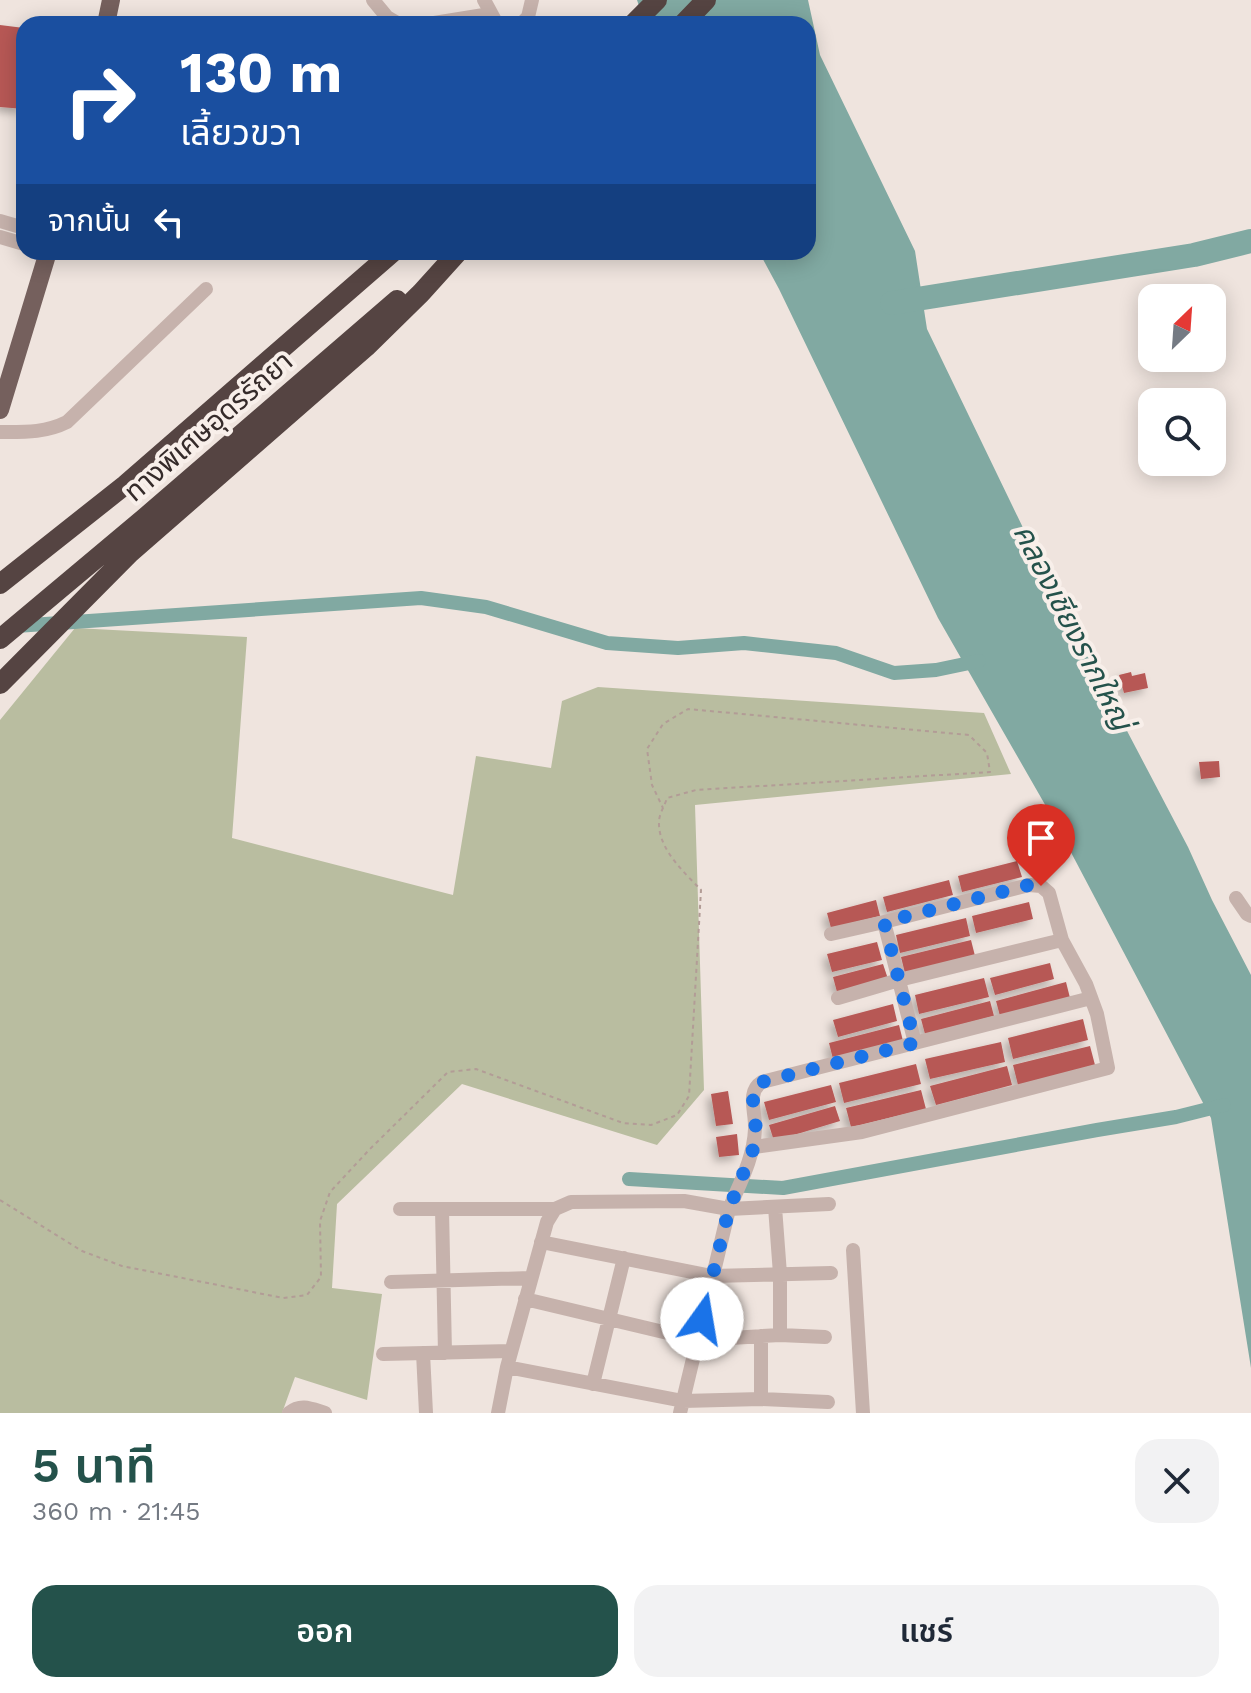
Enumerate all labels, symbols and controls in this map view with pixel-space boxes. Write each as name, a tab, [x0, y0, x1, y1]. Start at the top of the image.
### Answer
text: 130 m	[180, 40, 342, 106]
icon: right	[48, 48, 152, 152]
text: เลี้ยวขวา	[180, 112, 302, 154]
icon: left	[147, 200, 191, 244]
text: จากนั้น	[48, 203, 131, 238]
north arrow	[1138, 284, 1226, 372]
map controls	[1138, 284, 1226, 476]
street label: ทางพิเศษอุดรรัถยา	[118, 344, 299, 508]
button: search	[1138, 388, 1226, 476]
water label: คลองเชียงรากใหญ่	[1007, 518, 1142, 739]
pin	[1007, 804, 1075, 886]
icon: arrive	[1019, 816, 1063, 860]
position arrow	[660, 1277, 744, 1361]
text: 5 นาที	[32, 1437, 156, 1494]
button: close	[1135, 1439, 1219, 1523]
text: 360 m · 21:45	[32, 1496, 200, 1526]
button: ออก	[32, 1585, 618, 1677]
button: แชร์	[634, 1585, 1219, 1677]

